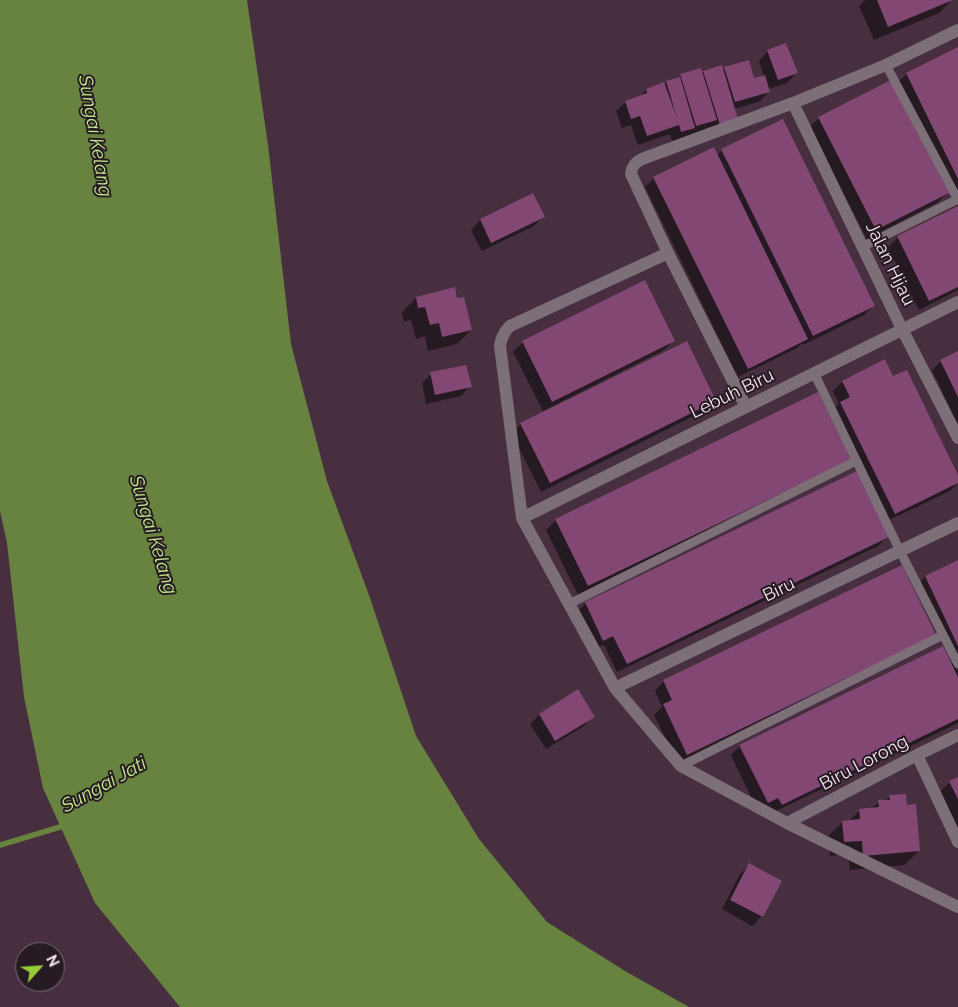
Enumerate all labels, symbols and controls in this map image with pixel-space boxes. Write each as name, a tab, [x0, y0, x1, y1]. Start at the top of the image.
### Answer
water label: Sungai Kelang	[73, 73, 117, 199]
street label: Jalan Hijau	[861, 219, 919, 309]
street label: Lebuh Biru	[687, 364, 777, 424]
water label: Sungai Kelang	[124, 473, 182, 597]
street label: Biru	[759, 573, 799, 607]
street label: Biru Lorong	[816, 731, 912, 795]
water label: Sungai Jati	[57, 752, 151, 818]
north arrow	[15, 942, 65, 992]
text: N	[43, 953, 62, 969]

